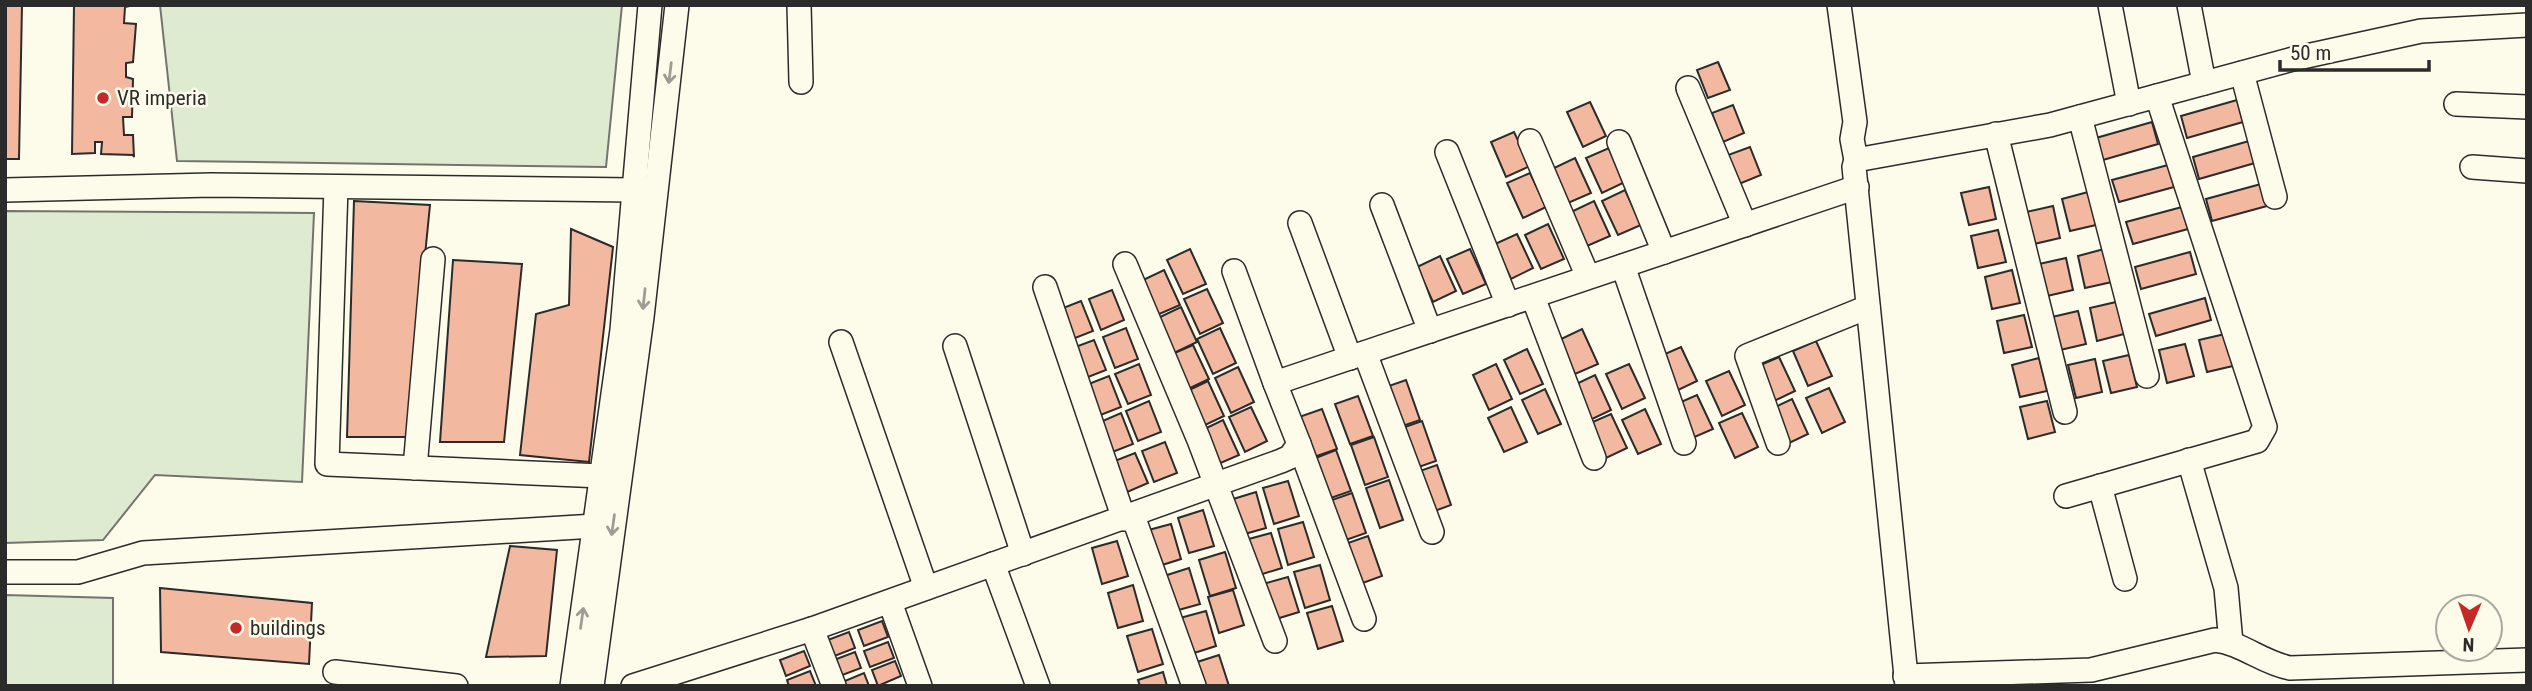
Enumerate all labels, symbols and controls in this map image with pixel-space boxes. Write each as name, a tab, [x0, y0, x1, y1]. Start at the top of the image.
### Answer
scale bar	[2280, 28, 2429, 72]
text: 50 m	[2290, 41, 2331, 65]
one-way arrow	[663, 61, 676, 84]
place label: VR imperia	[117, 86, 207, 110]
marker: VR imperia	[95, 90, 111, 106]
one-way arrow	[637, 287, 650, 310]
one-way arrow	[607, 513, 620, 535]
north arrow	[2434, 593, 2504, 663]
one-way arrow	[575, 607, 588, 630]
place label: buildings	[250, 616, 326, 640]
marker: buildings	[228, 620, 244, 636]
text: N	[2462, 633, 2475, 656]

